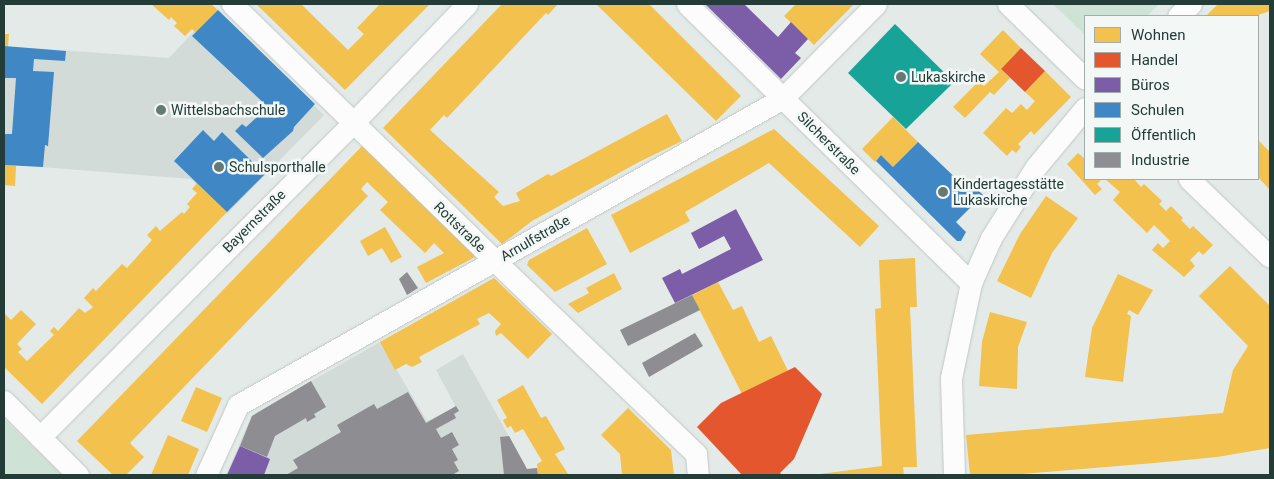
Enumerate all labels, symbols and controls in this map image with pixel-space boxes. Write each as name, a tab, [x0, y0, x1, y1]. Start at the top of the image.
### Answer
legend	[1084, 15, 1259, 180]
text: Wohnen	[1131, 26, 1185, 44]
text: Handel	[1131, 51, 1178, 69]
place label: Lukaskirche	[911, 69, 985, 85]
marker: Lukaskirche	[895, 71, 907, 83]
text: Büros	[1131, 76, 1170, 94]
text: Schulen	[1131, 101, 1184, 119]
place label: Wittelsbachschule	[171, 102, 285, 118]
marker: Wittelsbachschule	[155, 104, 167, 116]
street label: Silcherstraße	[794, 108, 864, 178]
text: Öffentlich	[1131, 126, 1196, 144]
text: Industrie	[1131, 151, 1189, 169]
place label: Schulsporthalle	[229, 159, 326, 175]
marker: Schulsporthalle	[213, 161, 225, 173]
place label: Kindertagesstätte Lukaskirche	[953, 176, 1064, 208]
street label: Bayernstraße	[219, 186, 289, 256]
marker: Kindertagesstätte Lukaskirche	[937, 186, 949, 198]
street label: Rottstraße	[431, 198, 489, 256]
street label: Arnulfstraße	[497, 211, 573, 265]

